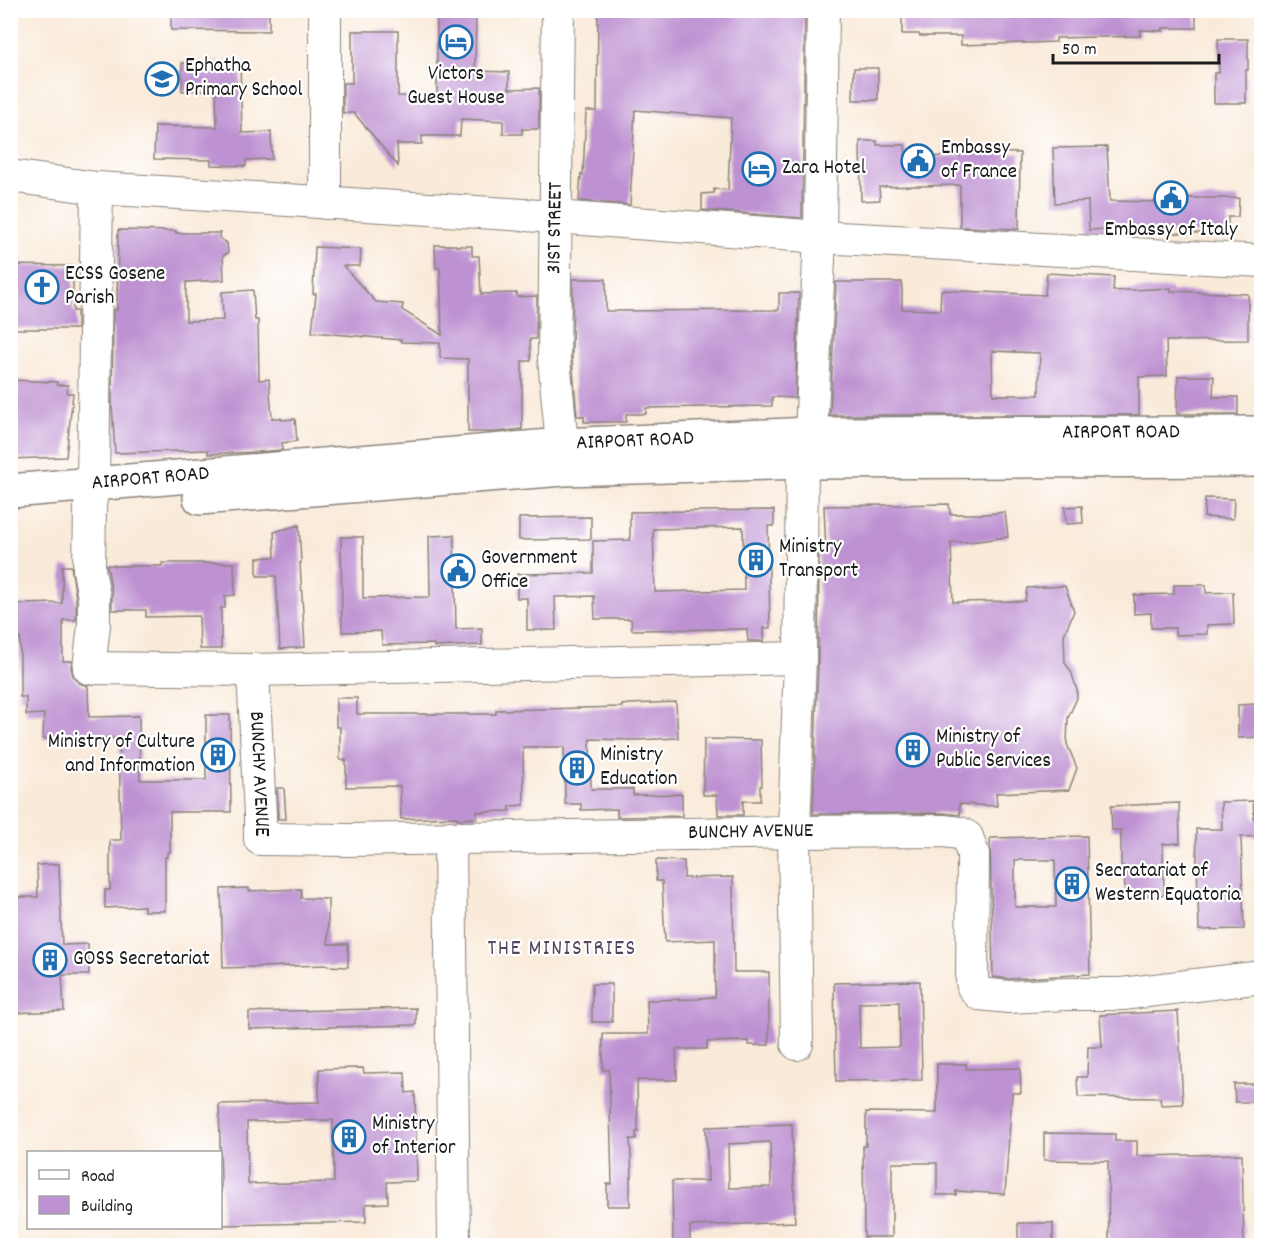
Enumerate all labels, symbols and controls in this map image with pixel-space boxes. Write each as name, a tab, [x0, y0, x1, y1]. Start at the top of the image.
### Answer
hotel icon: Victors Guest House	[438, 24, 474, 60]
scale bar	[1053, 27, 1220, 65]
text: 50 m	[1062, 38, 1097, 63]
place label: Ephatha Primary School	[185, 52, 303, 106]
place label: Victors Guest House	[407, 60, 505, 114]
school or university icon: Ephatha Primary School	[144, 61, 180, 97]
place label: Embassy of France	[941, 134, 1017, 188]
public building icon: Embassy of France	[900, 143, 936, 179]
hotel icon: Zara Hotel	[741, 151, 777, 187]
place label: Zara Hotel	[782, 154, 866, 184]
public building icon: Embassy of Italy	[1153, 180, 1189, 216]
street label: 31ST STREET	[540, 181, 572, 274]
place label: Embassy of Italy	[1104, 216, 1238, 246]
place label: ECSS Gosene Parish	[65, 260, 165, 314]
church icon: ECSS Gosene Parish	[24, 269, 60, 305]
street label: AIRPORT ROAD	[1062, 418, 1180, 448]
street label: AIRPORT ROAD	[575, 424, 695, 459]
street label: AIRPORT ROAD	[91, 459, 211, 499]
place label: Ministry Transport	[779, 533, 858, 587]
building icon: Ministry Transport	[738, 542, 774, 578]
place label: Government Office	[481, 544, 578, 598]
public building icon: Government Office	[440, 553, 476, 589]
street label: BUNCHY AVENUE	[240, 711, 275, 837]
place label: Ministry of Public Services	[936, 723, 1051, 777]
place label: Ministry of Culture and Information	[48, 728, 195, 782]
building icon: Ministry of Public Services	[895, 732, 931, 768]
building icon: Ministry of Culture and Information	[200, 737, 236, 773]
place label: Ministry Education	[600, 741, 677, 795]
building icon: Ministry Education	[559, 750, 595, 786]
street label: BUNCHY AVENUE	[688, 817, 814, 849]
place label: Secratariat of Western Equatoria	[1095, 857, 1242, 911]
building icon: Secratariat of Western Equatoria	[1054, 866, 1090, 902]
district label: THE MINISTRIES	[487, 934, 637, 965]
building icon: GOSS Secretariat	[32, 942, 68, 978]
place label: GOSS Secretariat	[73, 945, 210, 975]
place label: Ministry of Interior	[372, 1110, 456, 1164]
building icon: Ministry of Interior	[331, 1119, 367, 1155]
legend	[27, 1151, 222, 1229]
text: Road	[81, 1165, 115, 1190]
text: Building	[81, 1195, 133, 1220]

